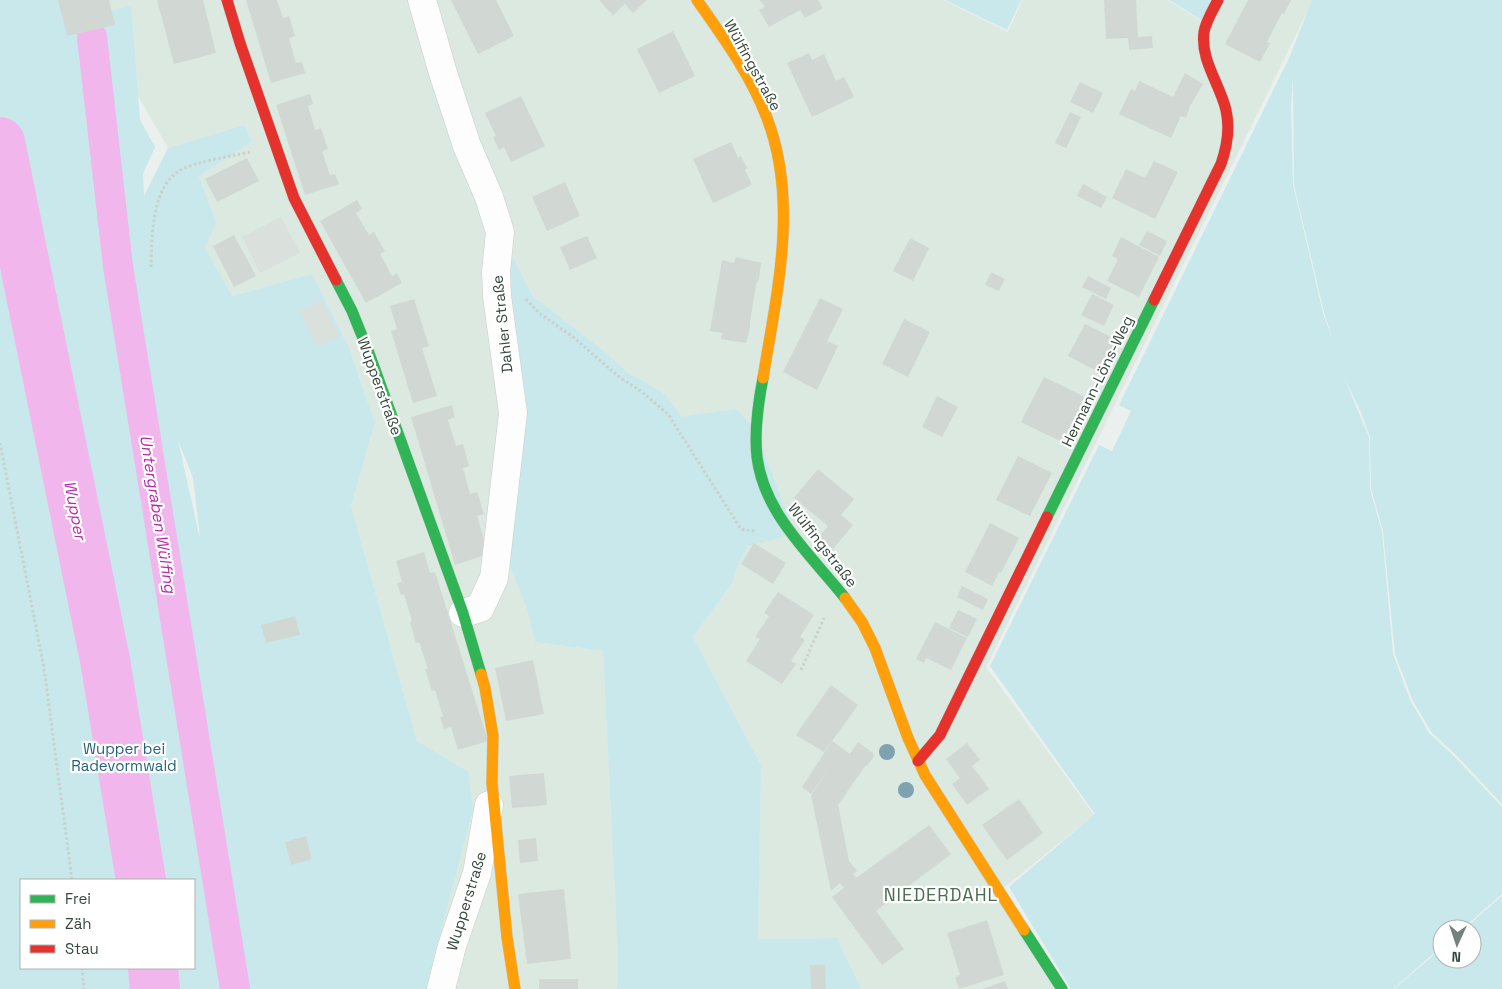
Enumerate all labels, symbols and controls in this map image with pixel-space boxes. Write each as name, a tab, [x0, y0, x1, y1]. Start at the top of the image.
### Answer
street label: Wülfingstraße	[720, 16, 786, 114]
street label: Dahler Straße	[487, 274, 517, 374]
street label: Hermann-Löns-Weg	[1057, 312, 1137, 450]
street label: Wupperstraße	[353, 334, 407, 438]
water label: Untergraben Wülfing	[135, 433, 181, 595]
water label: Wupper	[59, 479, 91, 543]
street label: Wülfingstraße	[784, 499, 862, 591]
park label: Wupper bei Radevormwald	[71, 739, 177, 775]
street label: Wupperstraße	[442, 849, 490, 953]
legend	[20, 879, 195, 969]
district label: NIEDERDAHL	[884, 883, 998, 906]
text: Frei	[65, 889, 91, 908]
text: Zäh	[65, 914, 91, 933]
north arrow	[1432, 919, 1482, 969]
text: Stau	[65, 939, 99, 958]
text: N	[1451, 948, 1461, 966]

